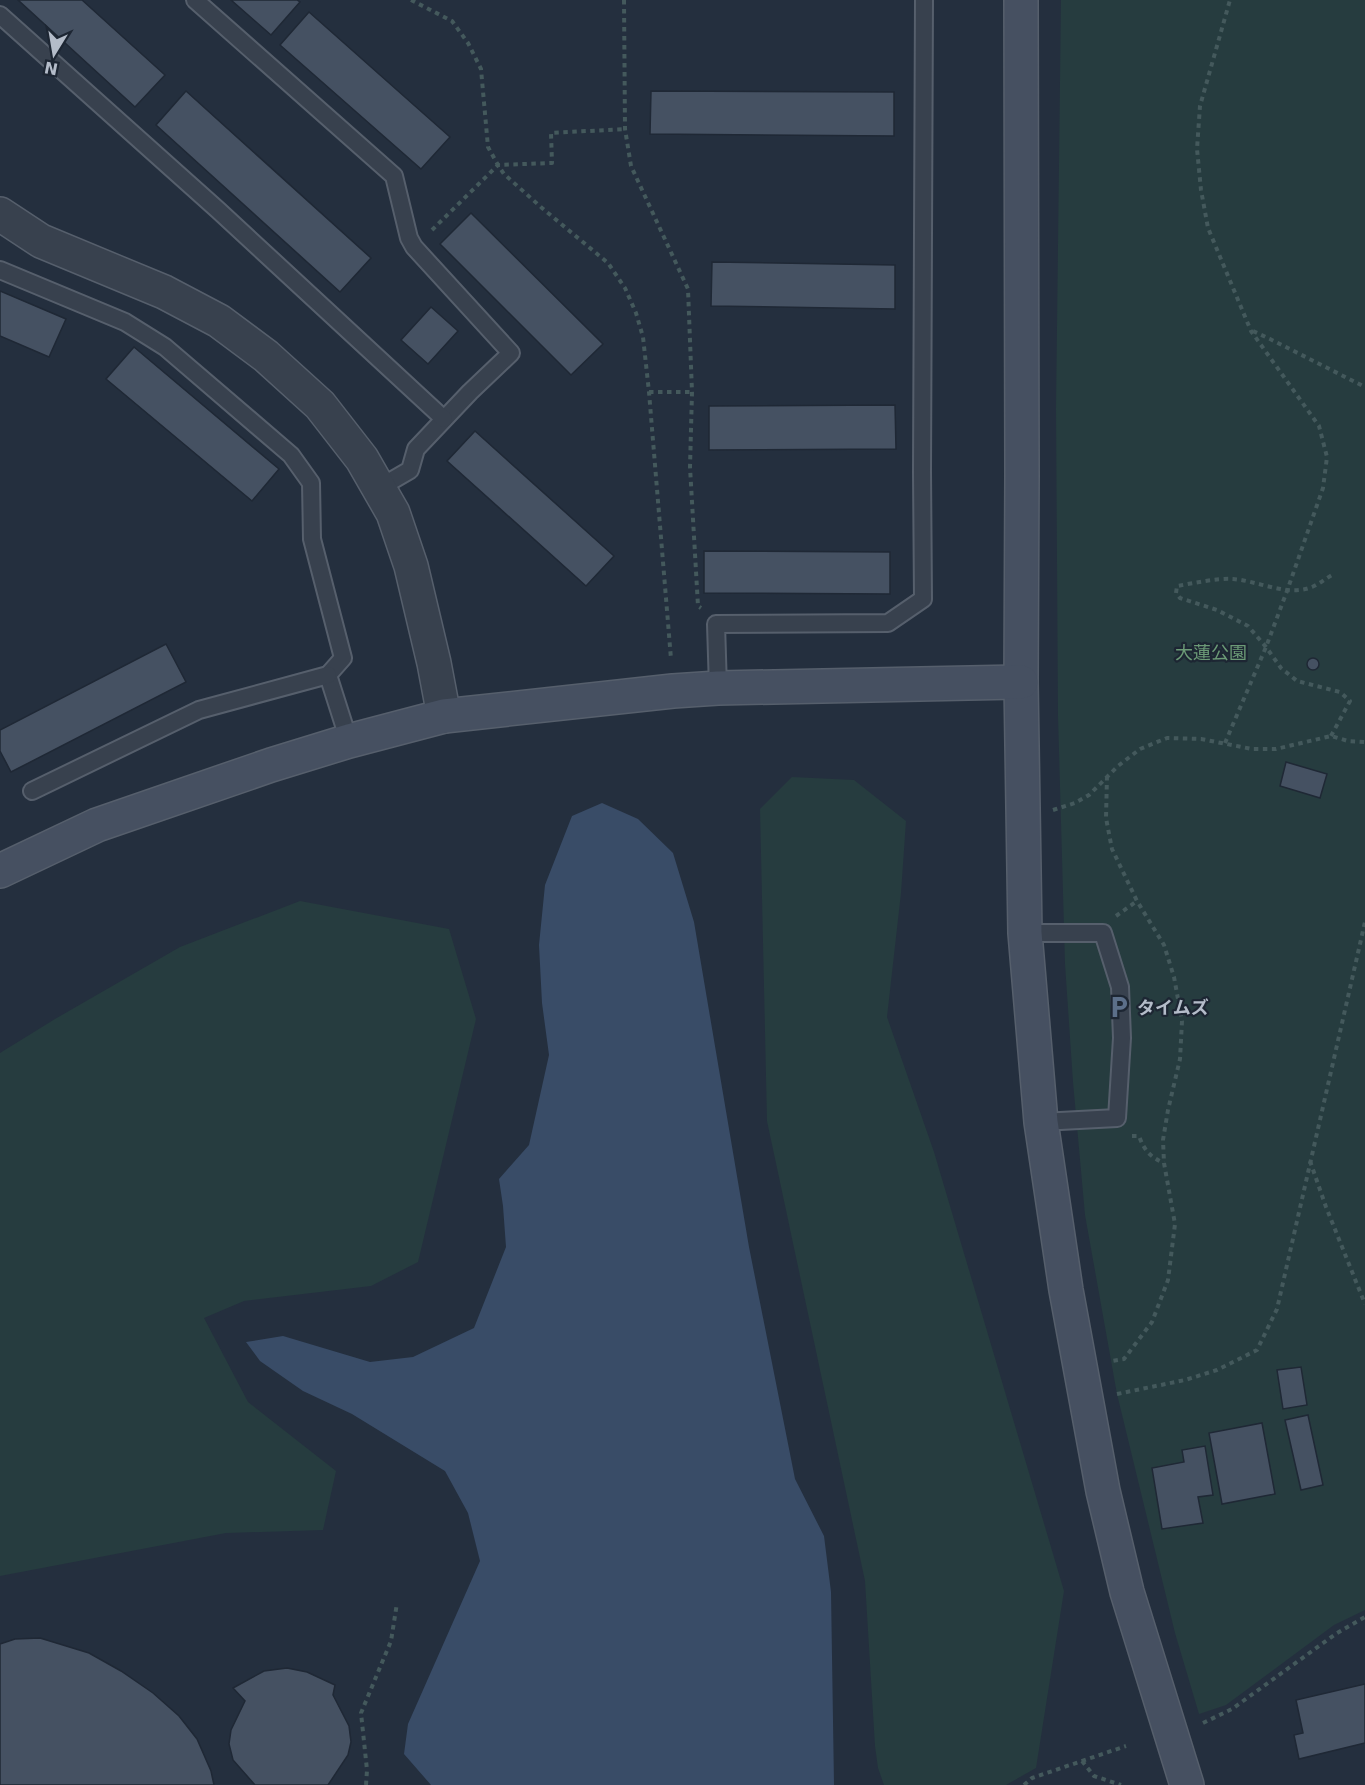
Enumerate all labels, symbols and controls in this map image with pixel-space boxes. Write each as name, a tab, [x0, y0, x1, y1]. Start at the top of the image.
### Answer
north arrow	[24, 24, 84, 84]
text: N	[43, 58, 60, 79]
park label: 大蓮公園	[1175, 642, 1247, 663]
parking icon: タイムズ	[1106, 994, 1132, 1020]
place label: タイムズ	[1137, 997, 1209, 1018]

